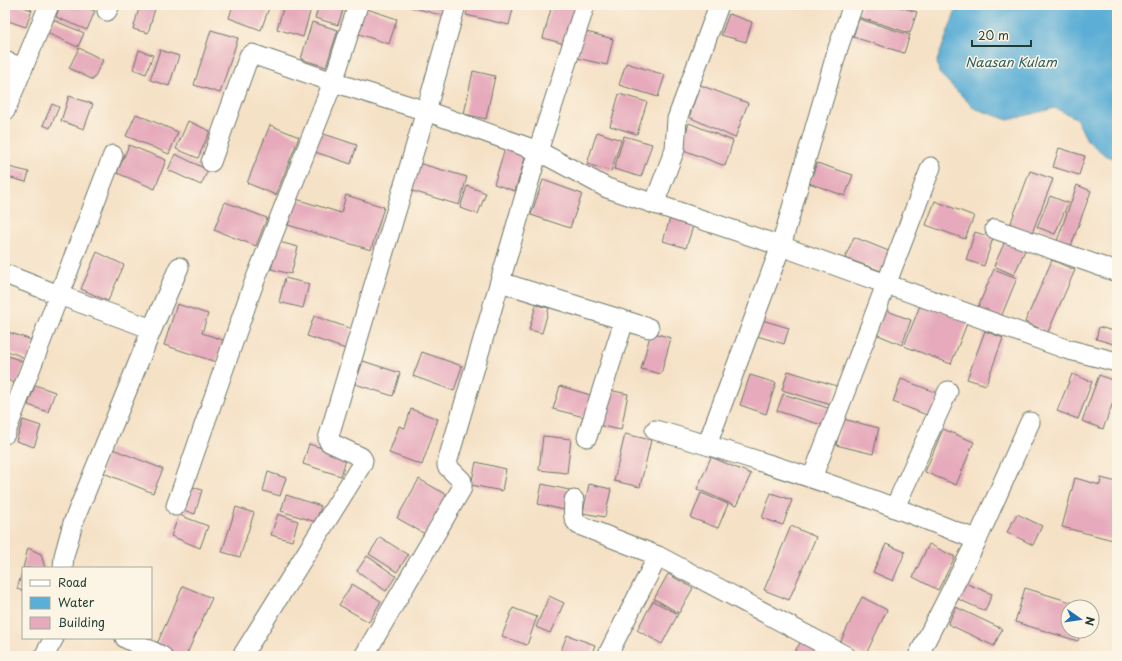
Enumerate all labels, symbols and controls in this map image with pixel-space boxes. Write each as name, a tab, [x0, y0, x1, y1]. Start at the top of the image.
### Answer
scale bar	[972, 22, 1031, 48]
text: 20 m	[978, 26, 1009, 44]
water label: Naasan Kulam	[965, 52, 1058, 71]
legend	[22, 567, 152, 639]
text: Road	[58, 573, 87, 591]
text: Water	[58, 593, 95, 611]
north arrow	[1060, 599, 1100, 639]
text: Building	[58, 613, 105, 631]
text: N	[1081, 615, 1099, 628]

